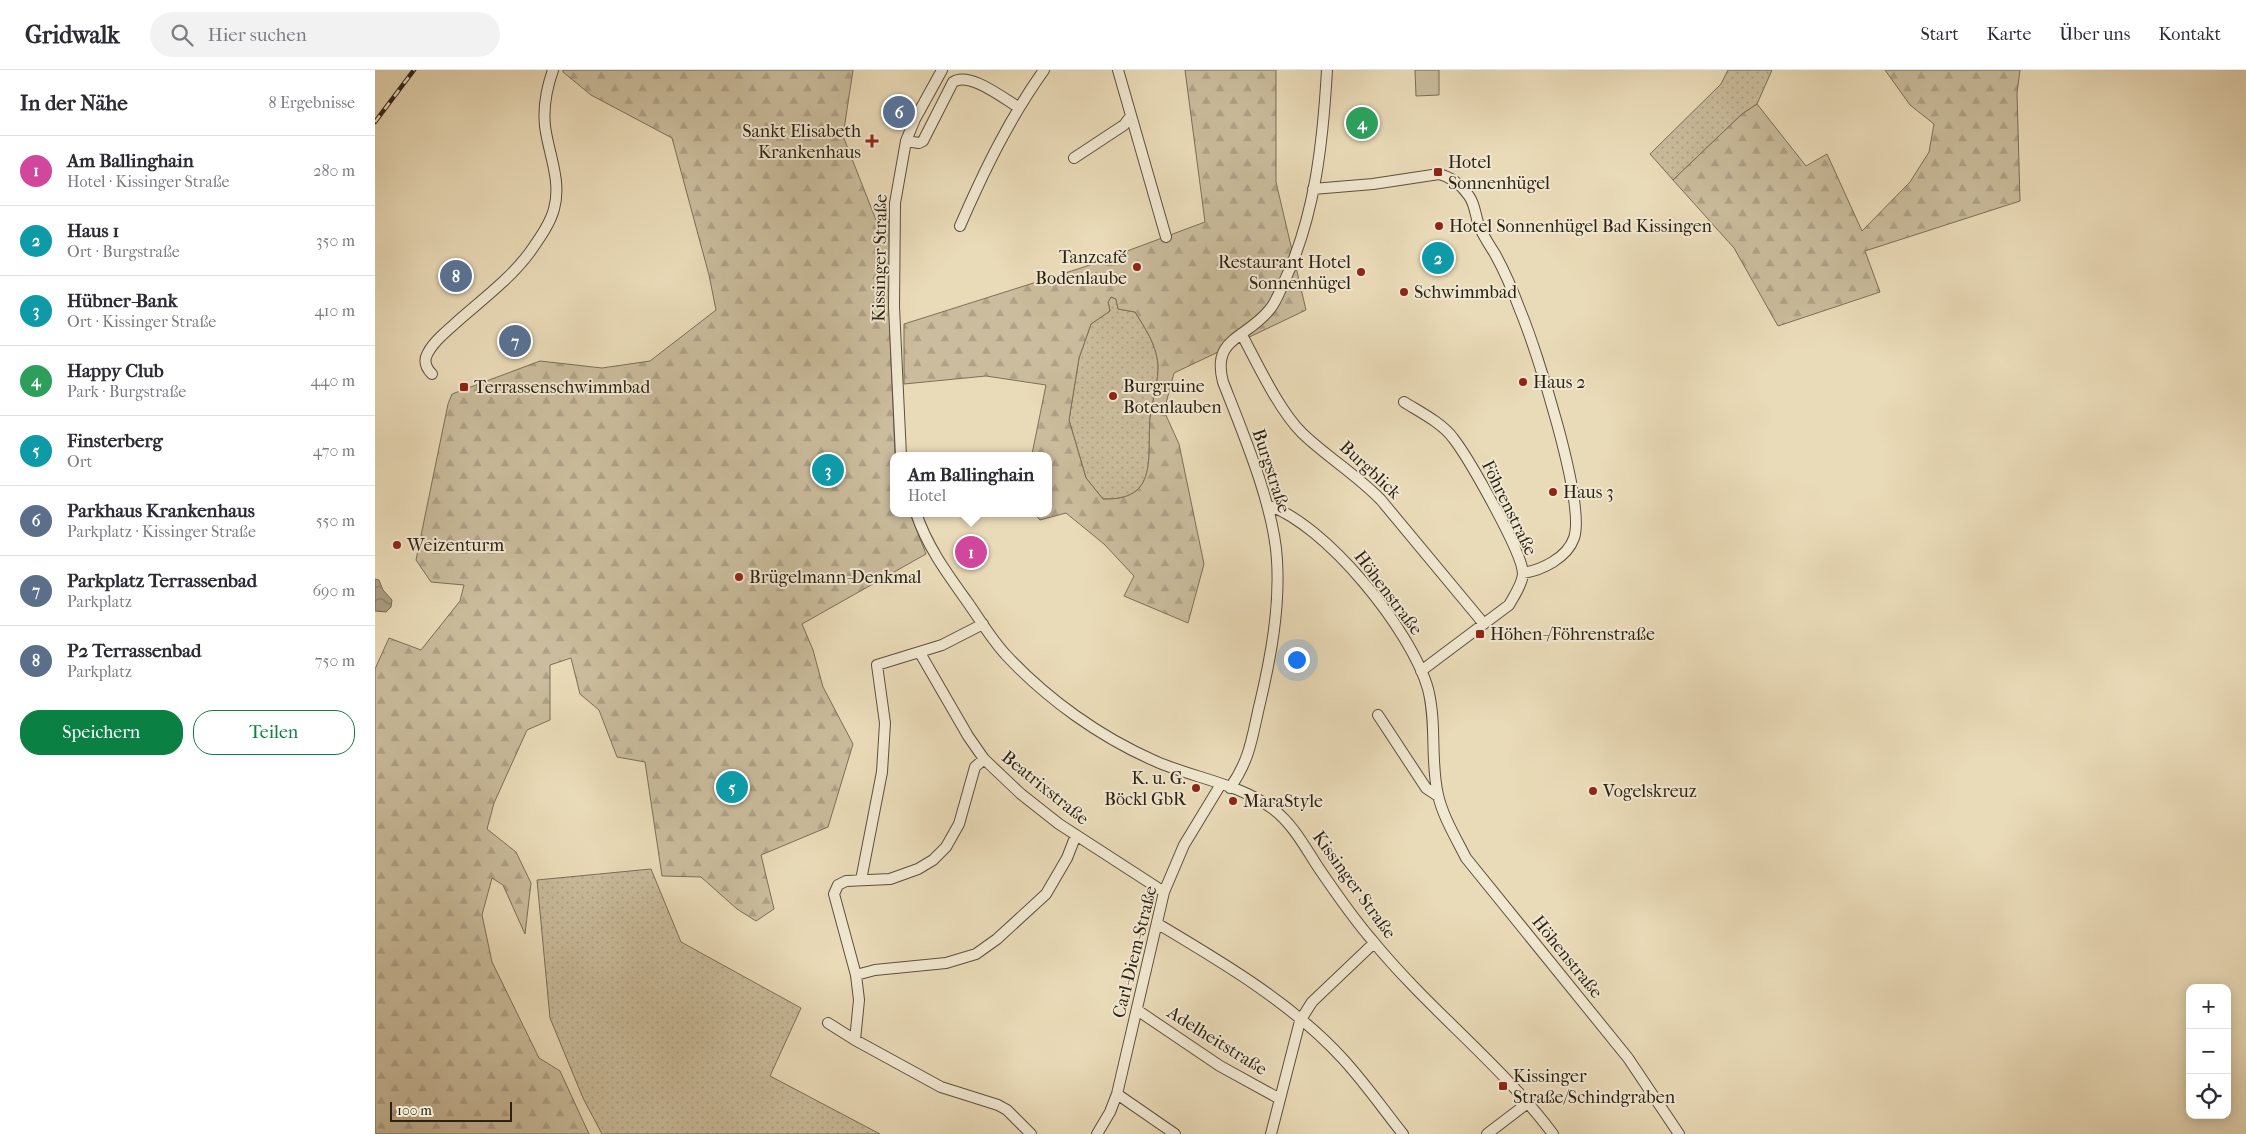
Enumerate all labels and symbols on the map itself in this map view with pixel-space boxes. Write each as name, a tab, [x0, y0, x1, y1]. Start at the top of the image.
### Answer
pin: 6	[883, 93, 915, 131]
pin: 4	[1346, 104, 1378, 142]
place label: Sankt Elisabeth Krankenhaus	[742, 121, 861, 163]
marker: Sankt Elisabeth Krankenhaus	[865, 134, 879, 148]
place label: Hotel Sonnenhügel	[1448, 152, 1550, 194]
marker: Hotel Sonnenhügel	[1432, 166, 1444, 178]
street label: Kissinger Straße	[868, 194, 892, 322]
place label: Hotel Sonnenhügel Bad Kissingen	[1449, 216, 1713, 237]
marker: Hotel Sonnenhügel Bad Kissingen	[1433, 220, 1445, 232]
pin: 2	[1422, 239, 1454, 277]
place label: Tanzcafé Bodenlaube	[1035, 247, 1127, 289]
place label: Restaurant Hotel Sonnenhügel	[1218, 252, 1351, 294]
pin: 8	[440, 257, 472, 295]
marker: Tanzcafé Bodenlaube	[1131, 261, 1143, 273]
marker: Restaurant Hotel Sonnenhügel	[1355, 266, 1367, 278]
place label: Schwimmbad	[1414, 282, 1517, 303]
marker: Schwimmbad	[1398, 286, 1410, 298]
pin: 7	[499, 322, 531, 360]
place label: Haus 2	[1533, 372, 1585, 393]
place label: Burgruine Botenlauben	[1123, 376, 1222, 418]
marker: Haus 2	[1517, 376, 1529, 388]
place label: Terrassenschwimmbad	[474, 377, 650, 398]
marker: Terrassenschwimmbad	[458, 381, 470, 393]
marker: Burgruine Botenlauben	[1107, 390, 1119, 402]
street label: Burgstraße	[1248, 426, 1294, 516]
street label: Burgblick	[1335, 437, 1405, 504]
pin: 3	[812, 451, 844, 489]
street label: Föhrenstraße	[1477, 457, 1541, 559]
place label: Haus 3	[1563, 482, 1614, 503]
marker: Haus 3	[1547, 486, 1559, 498]
pin: 1	[955, 533, 987, 571]
place label: Weizenturm	[406, 535, 504, 556]
marker: Weizenturm	[391, 539, 403, 551]
street label: Höhenstraße	[1349, 547, 1427, 639]
place label: Brügelmann-Denkmal	[749, 567, 922, 588]
marker: Brügelmann-Denkmal	[733, 571, 745, 583]
place label: Höhen-/Föhrenstraße	[1490, 624, 1655, 645]
marker: Höhen-/Föhrenstraße	[1474, 628, 1486, 640]
your location	[1284, 647, 1310, 673]
street label: Beatrixstraße	[997, 747, 1093, 829]
pin: 5	[716, 768, 748, 806]
place label: K. u. G. Böckl GbR	[1104, 768, 1187, 810]
place label: Vogelskreuz	[1602, 781, 1697, 802]
marker: K. u. G. Böckl GbR	[1190, 782, 1202, 794]
marker: Vogelskreuz	[1587, 785, 1599, 797]
place label: MaraStyle	[1243, 791, 1323, 812]
marker: MaraStyle	[1227, 795, 1239, 807]
street label: Kissinger Straße	[1308, 827, 1400, 943]
street label: Carl-Diem-Straße	[1108, 884, 1162, 1020]
street label: Höhenstraße	[1527, 911, 1607, 1003]
street label: Adelheitstraße	[1162, 1001, 1271, 1080]
place label: Kissinger Straße/Schindgraben	[1513, 1066, 1676, 1108]
marker: Kissinger Straße/Schindgraben	[1497, 1080, 1509, 1092]
scale bar	[390, 1099, 513, 1122]

